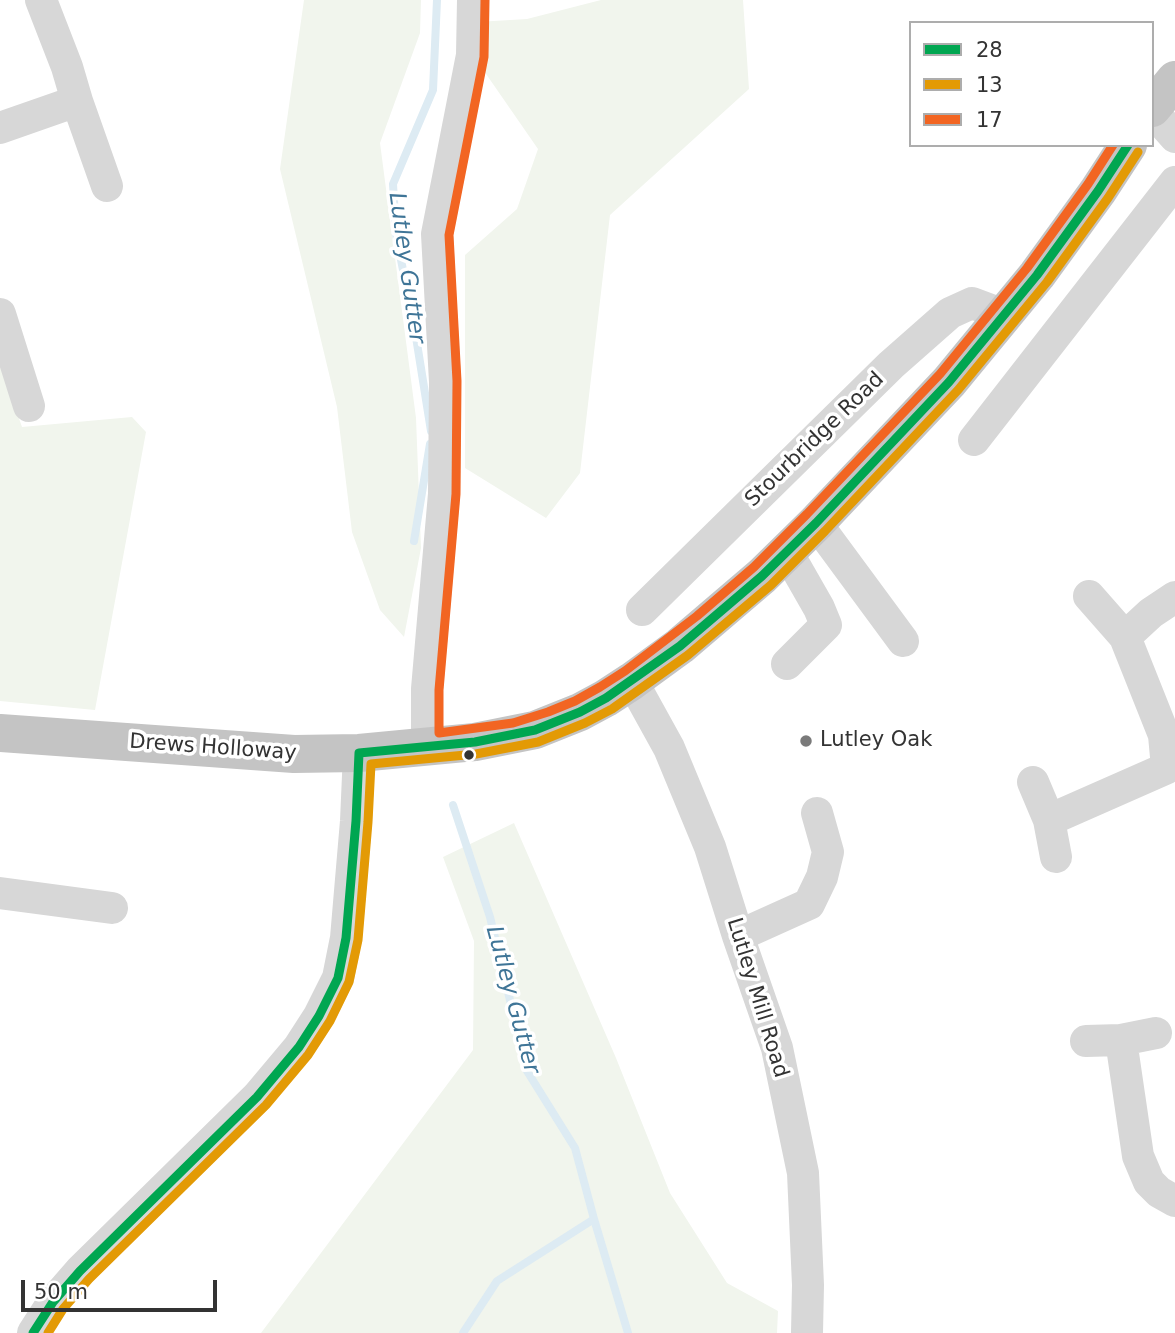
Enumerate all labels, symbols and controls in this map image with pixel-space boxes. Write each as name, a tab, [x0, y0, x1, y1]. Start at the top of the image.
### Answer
legend	[909, 21, 1154, 147]
text: 28	[976, 38, 1003, 62]
text: 13	[976, 73, 1003, 97]
text: 17	[976, 108, 1003, 132]
water label: Lutley Gutter	[382, 191, 430, 345]
street label: Stourbridge Road	[740, 367, 890, 513]
place label: Lutley Oak	[820, 728, 932, 754]
street label: Drews Holloway	[128, 730, 298, 766]
marker: Lutley Oak	[798, 733, 814, 749]
unlabelled marker	[462, 748, 476, 762]
street label: Lutley Mill Road	[721, 915, 793, 1081]
water label: Lutley Gutter	[479, 923, 545, 1077]
scale bar	[24, 1266, 220, 1310]
text: 50 m	[34, 1280, 88, 1304]

